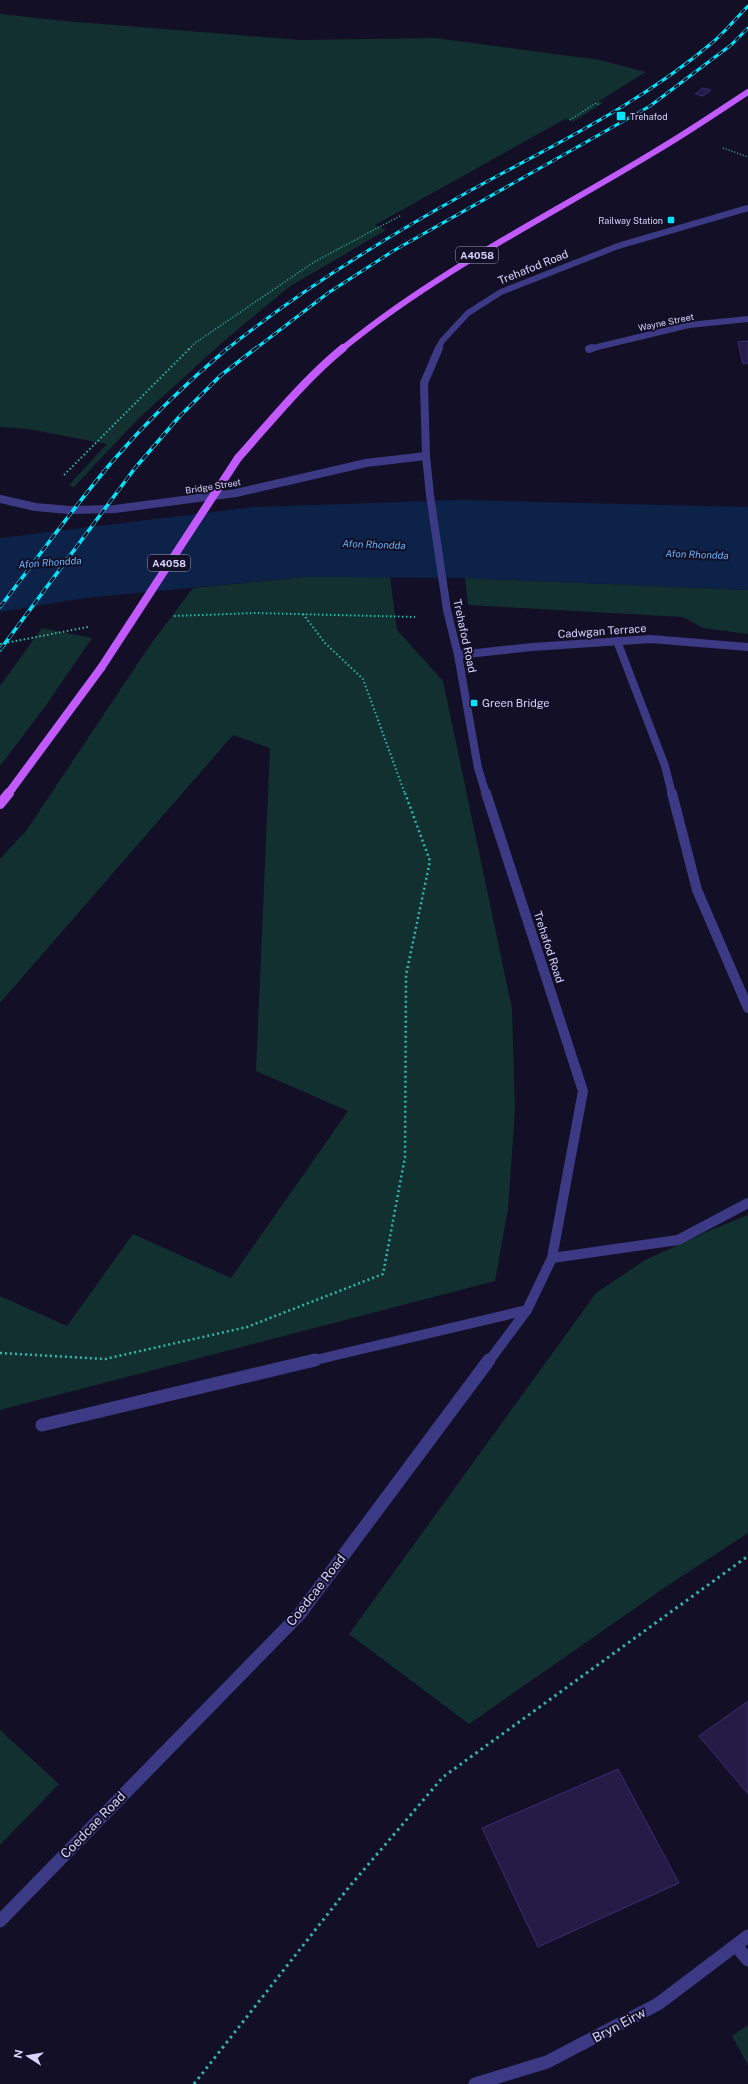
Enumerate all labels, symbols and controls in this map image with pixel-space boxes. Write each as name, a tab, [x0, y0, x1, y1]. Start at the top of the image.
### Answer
marker: Trehafod	[615, 110, 627, 122]
place label: Trehafod	[630, 111, 668, 122]
place label: Railway Station	[598, 215, 663, 226]
marker: Railway Station	[666, 215, 676, 225]
road number: A4058	[456, 247, 498, 263]
street label: Trehafod Road	[496, 247, 570, 287]
street label: Wayne Street	[637, 311, 695, 333]
street label: Bridge Street	[184, 476, 242, 496]
water label: Afon Rhondda	[342, 537, 406, 551]
water label: Afon Rhondda	[665, 547, 729, 561]
water label: Afon Rhondda	[18, 554, 82, 570]
road number: A4058	[148, 555, 190, 571]
street label: Trehafod Road	[451, 598, 479, 674]
street label: Cadwgan Terrace	[557, 622, 647, 640]
place label: Green Bridge	[482, 697, 550, 709]
marker: Green Bridge	[469, 698, 479, 708]
street label: Trehafod Road	[532, 910, 566, 984]
street label: Coedcae Road	[283, 1551, 349, 1629]
street label: Coedcae Road	[57, 1789, 129, 1861]
street label: Bryn Eirw	[590, 2005, 648, 2045]
north arrow	[8, 2036, 48, 2076]
text: N	[11, 2048, 25, 2059]

